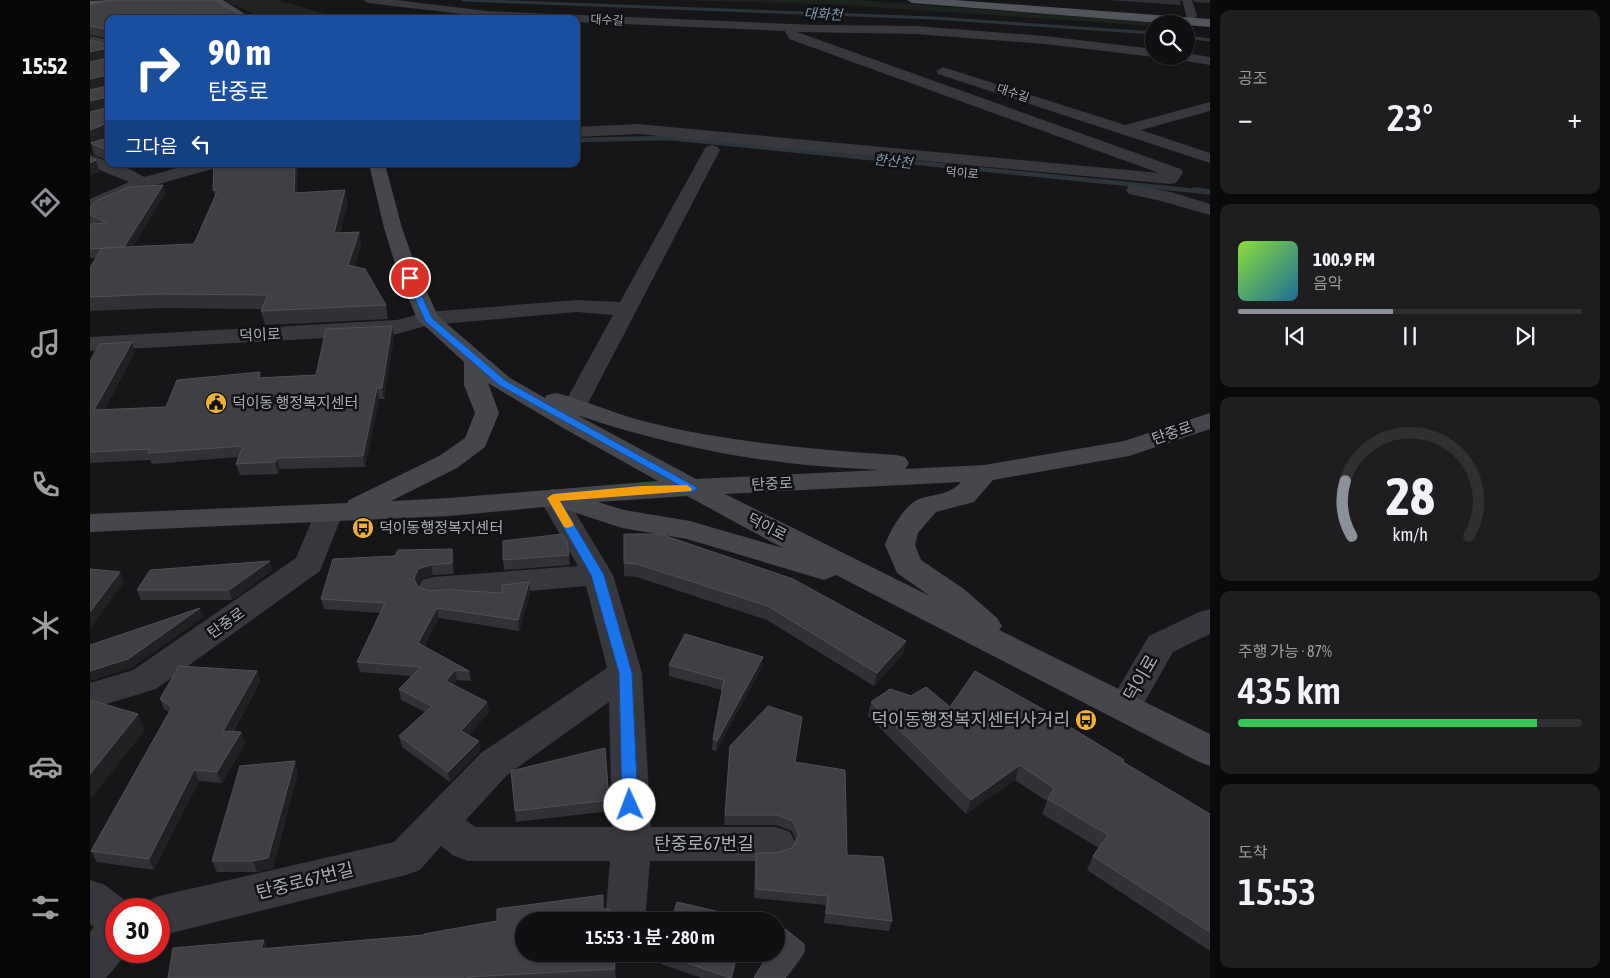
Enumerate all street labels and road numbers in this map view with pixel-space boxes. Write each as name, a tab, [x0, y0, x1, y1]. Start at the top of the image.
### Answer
street label: 대수길	[590, 12, 624, 28]
street label: 대수길	[995, 81, 1031, 105]
street label: 덕이로	[945, 165, 979, 181]
street label: 덕이로	[239, 325, 281, 344]
street label: 탄중로	[1149, 418, 1194, 447]
street label: 탄중로	[751, 474, 793, 493]
street label: 덕이로	[745, 510, 790, 544]
street label: 탄중로	[204, 604, 248, 641]
street label: 덕이로	[1119, 651, 1162, 705]
street label: 탄중로67번길	[654, 833, 754, 854]
street label: 탄중로67번길	[254, 858, 356, 903]

